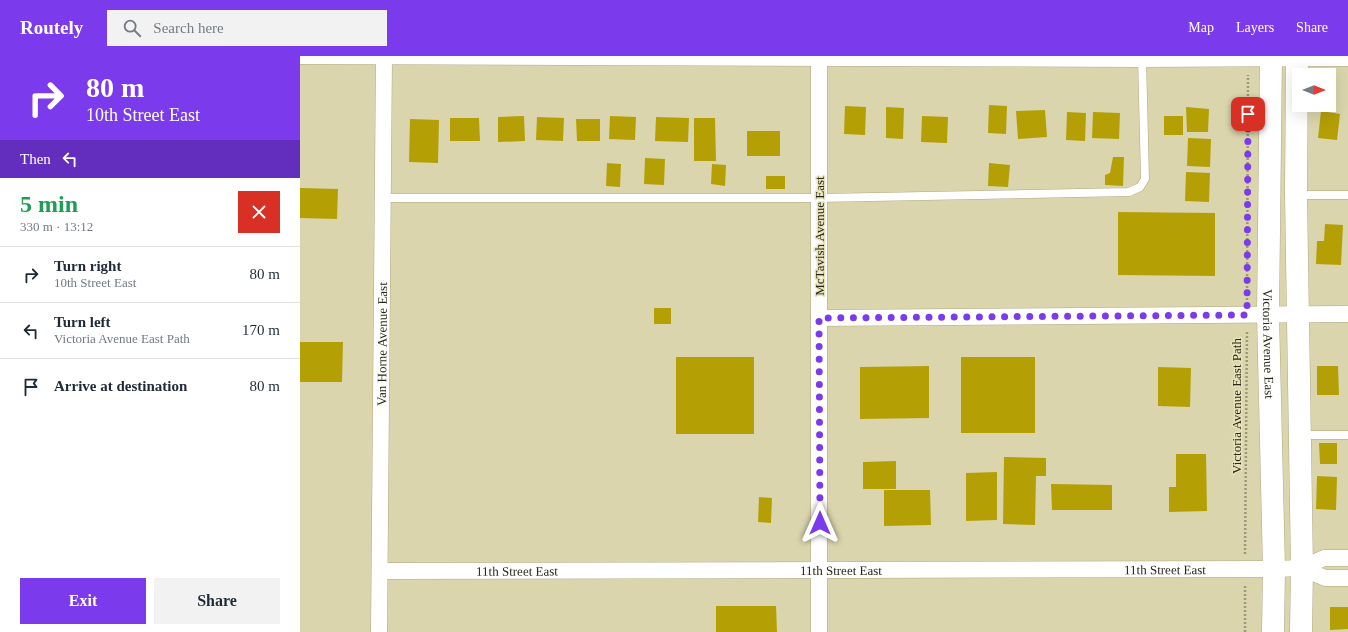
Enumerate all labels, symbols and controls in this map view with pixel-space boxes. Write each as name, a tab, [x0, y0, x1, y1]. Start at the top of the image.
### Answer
search box	[107, 10, 387, 46]
text: Routely	[20, 17, 83, 38]
icon: search	[121, 17, 143, 39]
text: Search here	[153, 20, 224, 36]
text: Map	[1188, 20, 1214, 35]
text: Layers	[1236, 20, 1274, 35]
text: Share	[1296, 20, 1328, 35]
north arrow	[1292, 68, 1336, 112]
map controls	[1292, 68, 1336, 112]
icon: right	[20, 72, 72, 124]
text: 80 m	[86, 72, 144, 103]
pin	[1231, 97, 1265, 131]
icon: arrive	[1237, 103, 1259, 125]
text: 10th Street East	[86, 105, 200, 125]
icon: left	[59, 148, 81, 170]
text: Then	[20, 151, 51, 167]
street label: McTavish Avenue East	[812, 176, 827, 296]
text: 5 min	[20, 191, 78, 217]
button: close	[238, 191, 280, 233]
text: 330 m · 13:12	[20, 219, 93, 234]
text: Turn right	[54, 258, 121, 274]
icon: right	[20, 264, 42, 286]
text: 80 m	[250, 266, 280, 282]
text: 10th Street East	[54, 275, 136, 290]
street label: Van Horne Avenue East	[374, 282, 390, 406]
street label: Victoria Avenue East	[1260, 289, 1277, 399]
text: Turn left	[54, 314, 111, 330]
icon: left	[20, 320, 42, 342]
text: 170 m	[242, 322, 280, 338]
text: Victoria Avenue East Path	[54, 331, 190, 346]
street label: Victoria Avenue East Path	[1229, 338, 1244, 474]
icon: arrive	[20, 376, 42, 398]
text: Arrive at destination	[54, 378, 187, 394]
text: 80 m	[250, 378, 280, 394]
position arrow	[799, 502, 841, 544]
street label: 11th Street East	[1124, 562, 1206, 577]
street label: 11th Street East	[800, 563, 882, 578]
street label: 11th Street East	[476, 564, 558, 579]
button: Exit	[20, 578, 146, 624]
button: Share	[154, 578, 280, 624]

